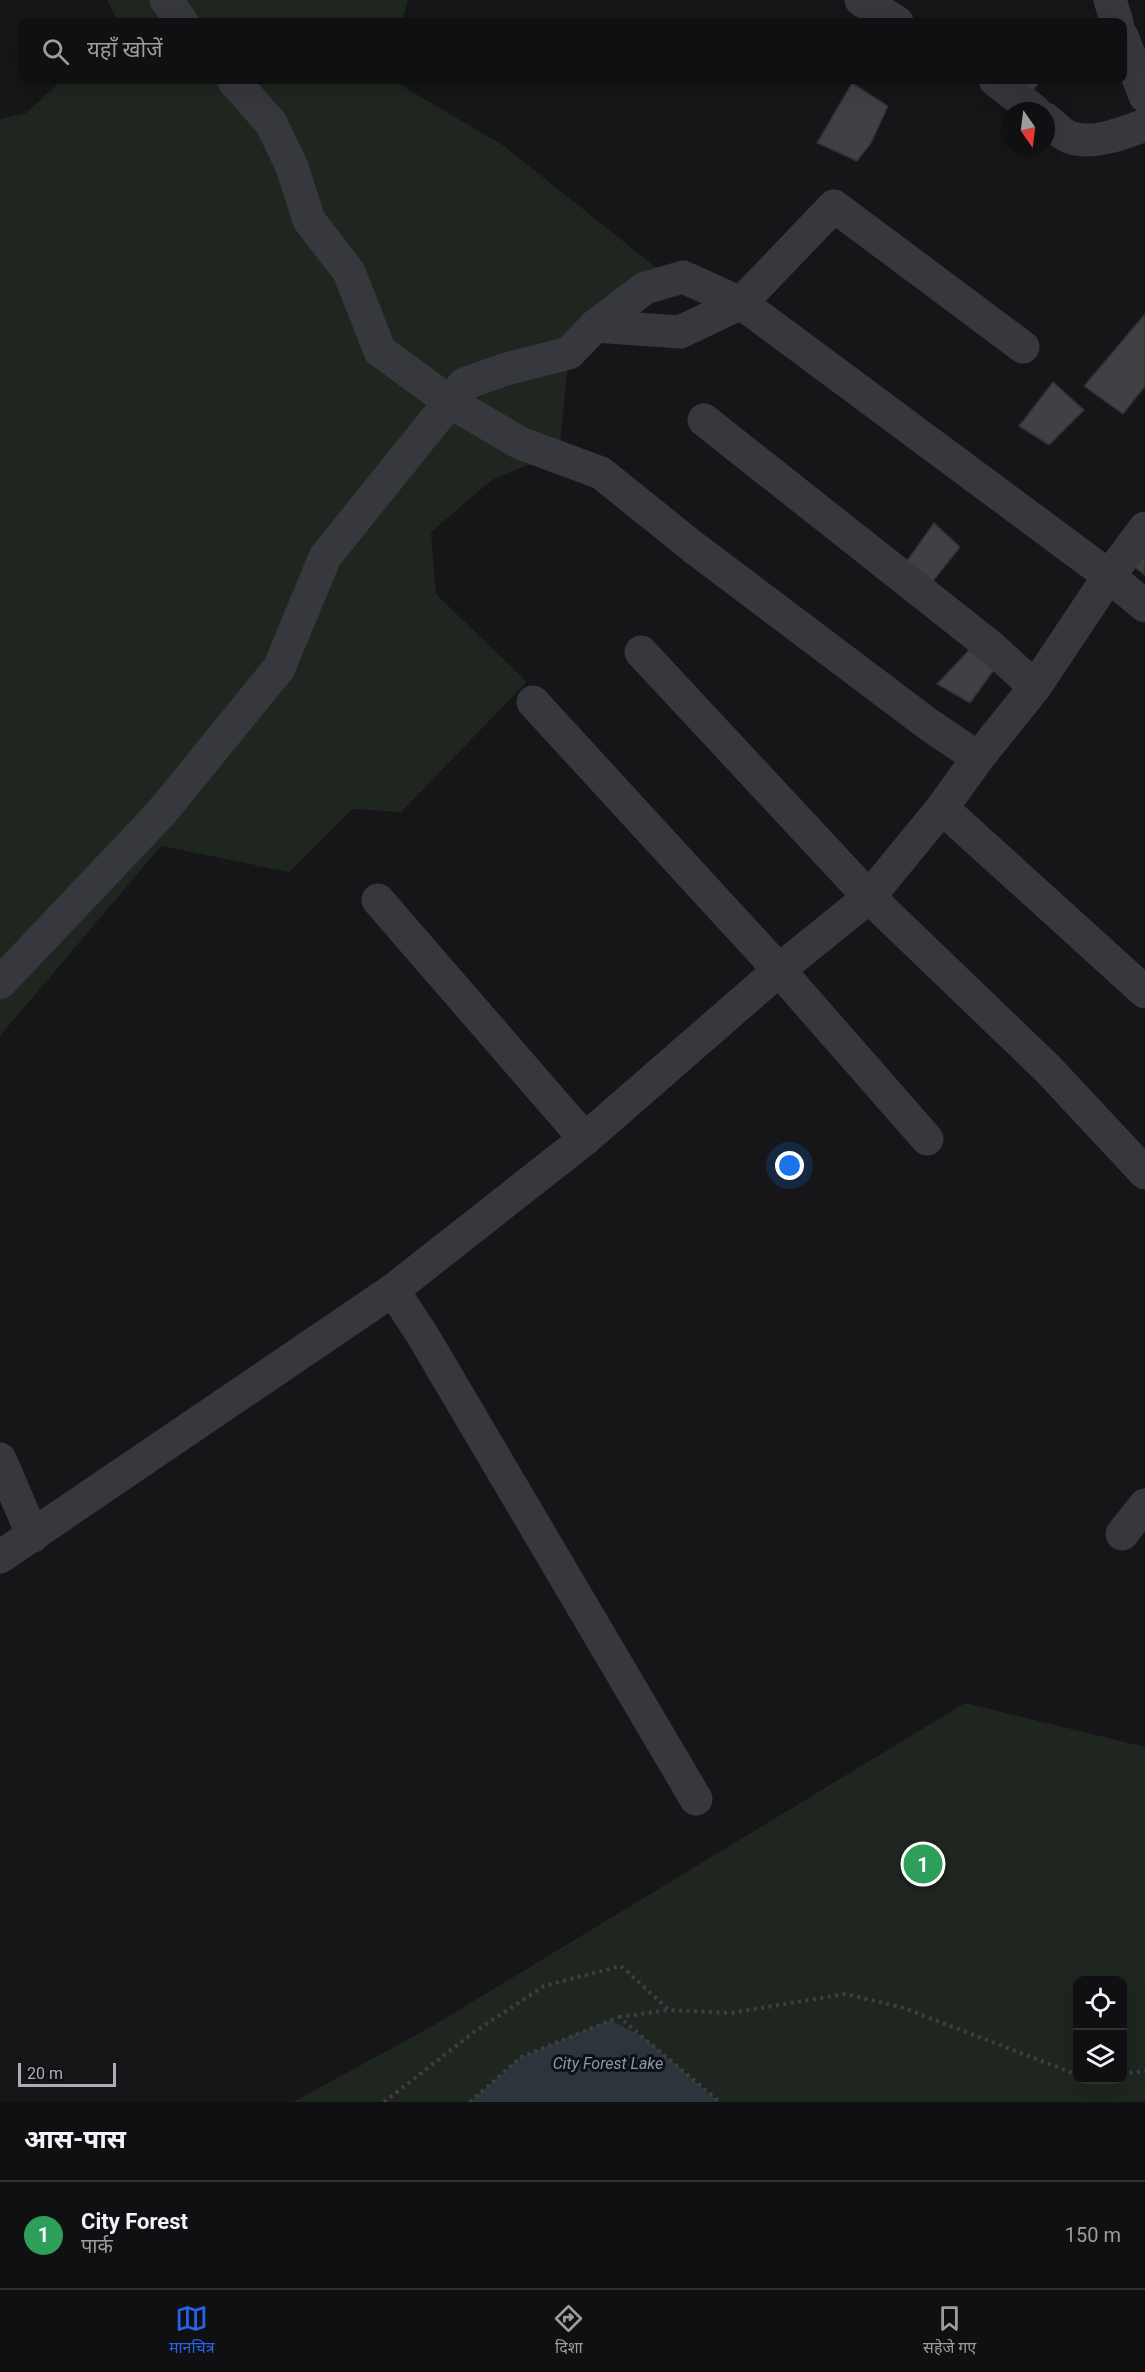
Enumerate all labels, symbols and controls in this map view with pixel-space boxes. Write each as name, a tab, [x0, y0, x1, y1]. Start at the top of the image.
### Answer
search box	[18, 18, 1127, 84]
icon: search	[39, 35, 72, 68]
text: यहाँ खोजें	[87, 37, 163, 62]
north arrow	[1001, 102, 1055, 156]
your location	[775, 1151, 804, 1180]
pin: 1	[904, 1842, 942, 1886]
map controls	[1073, 1976, 1127, 2084]
button: locate	[1073, 1976, 1127, 2030]
button: layers	[1073, 2030, 1127, 2084]
water label: City Forest Lake	[553, 2054, 663, 2073]
scale bar	[18, 2060, 116, 2088]
text: 20 m	[27, 2064, 63, 2083]
text: आस-पास	[24, 2124, 126, 2154]
text: City Forest	[81, 2209, 188, 2234]
text: 1	[38, 2223, 49, 2247]
text: 150 m	[1065, 2223, 1121, 2247]
text: पार्क	[81, 2234, 113, 2258]
tab: मानचित्र	[169, 2302, 215, 2360]
tab: दिशा	[552, 2302, 585, 2360]
tab: सहेजे गए	[923, 2302, 976, 2360]

